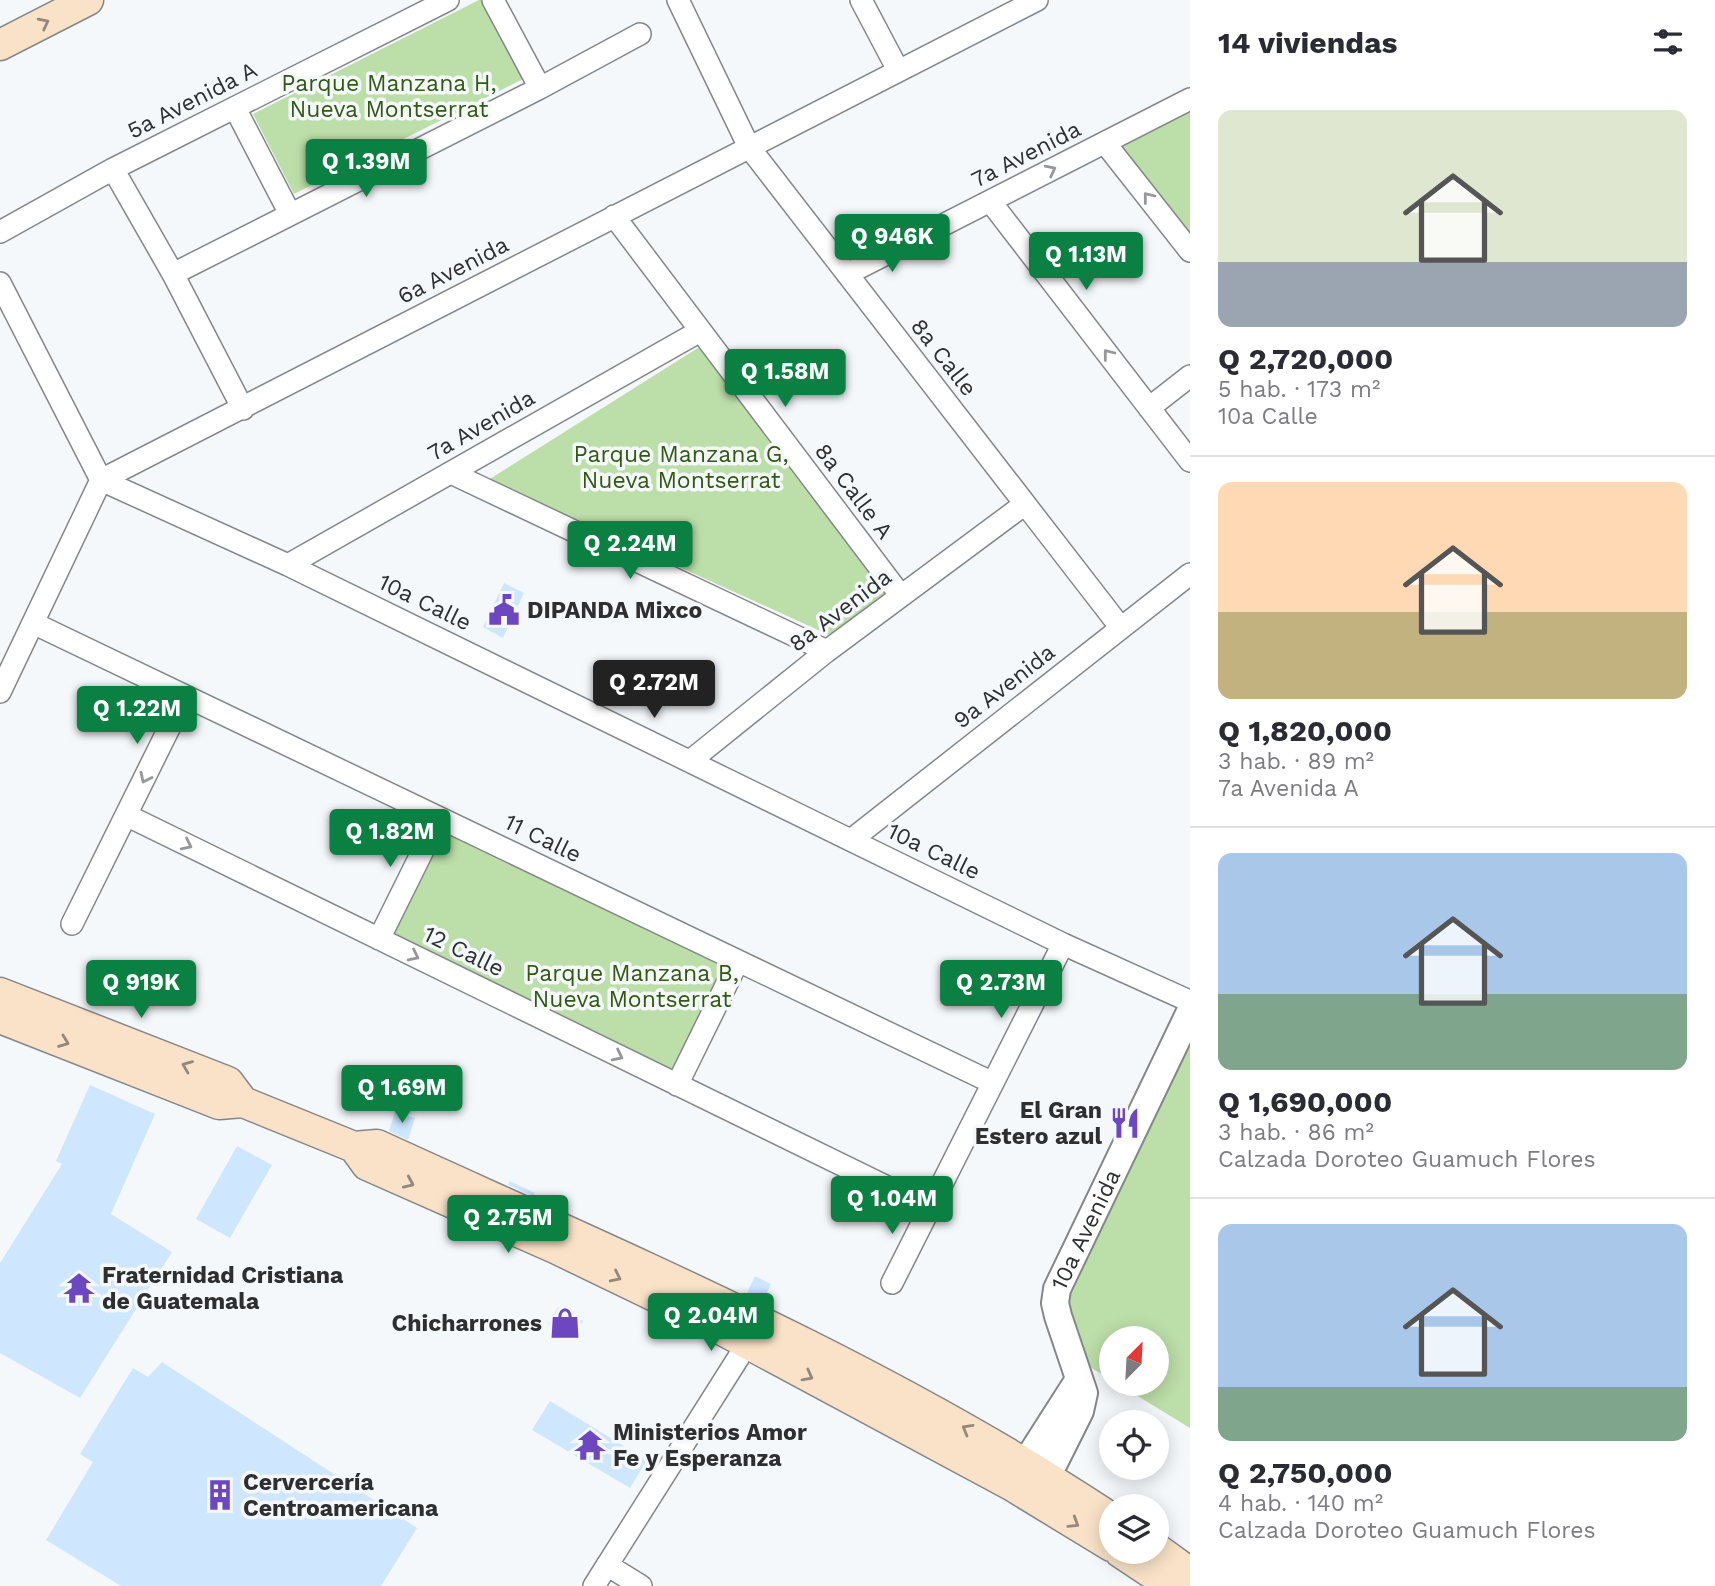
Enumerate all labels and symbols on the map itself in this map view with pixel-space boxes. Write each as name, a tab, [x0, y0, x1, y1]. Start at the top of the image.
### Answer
one-way arrow	[37, 17, 49, 31]
street label: 5a Avenida A	[123, 56, 262, 145]
park label: Parque Manzana H, Nueva Montserrat	[281, 70, 497, 123]
street label: 7a Avenida	[967, 115, 1085, 194]
pin: Q 1.39M	[301, 140, 431, 199]
one-way arrow	[1044, 165, 1056, 179]
one-way arrow	[1143, 193, 1156, 205]
pin: Q 946K	[835, 215, 949, 274]
street label: 6a Avenida	[393, 231, 513, 310]
pin: Q 1.13M	[1021, 232, 1151, 292]
street label: 8a Calle	[905, 313, 982, 401]
one-way arrow	[1103, 349, 1116, 361]
pin: Q 1.58M	[720, 350, 850, 409]
street label: 7a Avenida	[423, 384, 540, 467]
street label: 8a Calle A	[809, 438, 898, 544]
park label: Parque Manzana G, Nueva Montserrat	[573, 441, 789, 494]
pin: Q 2.24M	[565, 522, 695, 581]
street label: 8a Avenida	[784, 563, 897, 658]
street label: 10a Calle	[374, 568, 476, 636]
public building icon: DIPANDA Mixco	[487, 593, 521, 627]
place label: DIPANDA Mixco	[527, 597, 702, 624]
street label: 9a Avenida	[948, 638, 1060, 734]
pin: Q 2.72M	[589, 660, 719, 720]
pin: Q 1.22M	[72, 686, 202, 746]
one-way arrow	[139, 771, 153, 783]
street label: 11 Calle	[500, 808, 586, 869]
pin: Q 1.82M	[325, 810, 455, 869]
street label: 10a Calle	[883, 817, 985, 885]
one-way arrow	[180, 837, 192, 851]
street label: 12 Calle	[419, 920, 509, 983]
one-way arrow	[407, 948, 419, 962]
pin: Q 919K	[84, 960, 198, 1020]
park label: Parque Manzana B, Nueva Montserrat	[525, 960, 739, 1013]
pin: Q 2.73M	[936, 960, 1066, 1020]
one-way arrow	[57, 1033, 69, 1047]
one-way arrow	[611, 1047, 623, 1061]
one-way arrow	[182, 1061, 194, 1075]
pin: Q 1.69M	[337, 1066, 467, 1125]
place label: El Gran Estero azul	[975, 1097, 1102, 1150]
restaurant icon: El Gran Estero azul	[1108, 1106, 1142, 1140]
street label: 10a Avenida	[1046, 1165, 1126, 1294]
one-way arrow	[402, 1175, 414, 1189]
pin: Q 1.04M	[827, 1176, 957, 1236]
pin: Q 2.75M	[443, 1196, 573, 1255]
place label: Fraternidad Cristiana de Guatemala	[102, 1262, 344, 1315]
one-way arrow	[609, 1269, 621, 1283]
temple icon: Fraternidad Cristiana de Guatemala	[62, 1271, 96, 1305]
pin: Q 2.04M	[646, 1294, 776, 1353]
shop icon: Chicharrones	[548, 1306, 582, 1340]
place label: Chicharrones	[392, 1310, 542, 1337]
north arrow	[1099, 1326, 1169, 1396]
one-way arrow	[801, 1368, 813, 1382]
place label: Ministerios Amor Fe y Esperanza	[613, 1419, 807, 1472]
one-way arrow	[961, 1424, 974, 1437]
temple icon: Ministerios Amor Fe y Esperanza	[573, 1428, 607, 1462]
place label: Cervercería Centroamericana	[243, 1469, 439, 1522]
building icon: Cervercería Centroamericana	[203, 1478, 237, 1512]
one-way arrow	[1066, 1514, 1079, 1527]

